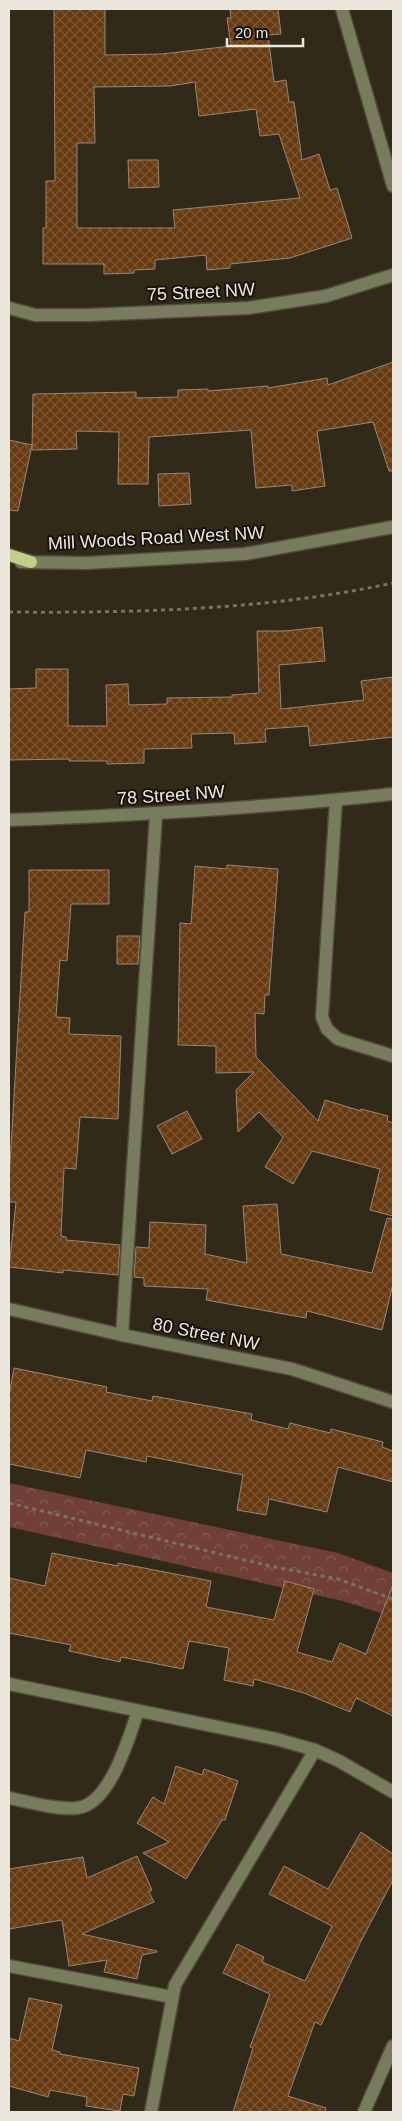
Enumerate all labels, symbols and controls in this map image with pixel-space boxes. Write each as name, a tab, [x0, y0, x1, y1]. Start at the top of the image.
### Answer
scale bar	[227, 15, 303, 47]
text: 20 m	[235, 24, 268, 41]
street label: 75 Street NW	[147, 279, 255, 305]
street label: Mill Woods Road West NW	[47, 522, 265, 554]
street label: 78 Street NW	[116, 781, 226, 809]
street label: 80 Street NW	[151, 1314, 261, 1354]

